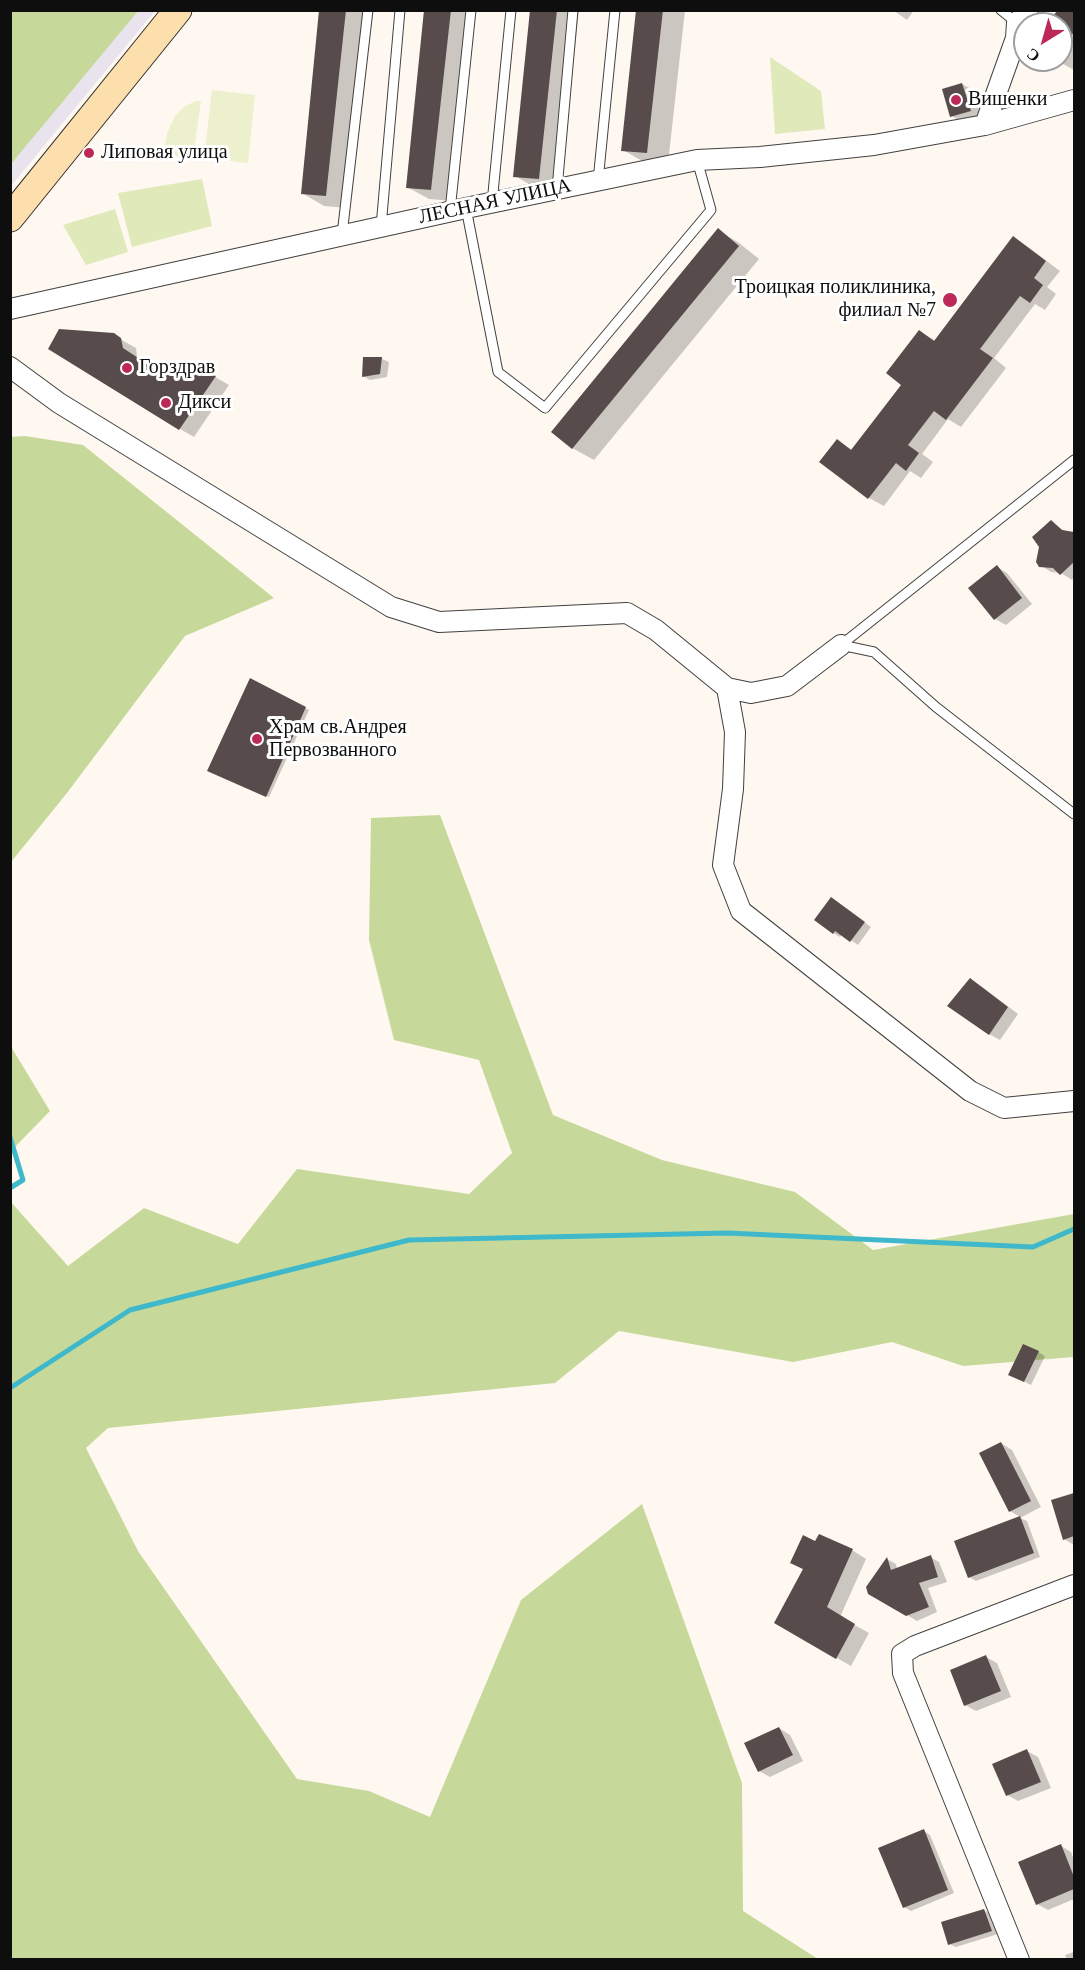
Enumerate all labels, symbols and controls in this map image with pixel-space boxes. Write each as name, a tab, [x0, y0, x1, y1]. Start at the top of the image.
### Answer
north arrow	[1013, 12, 1073, 72]
text: С	[1023, 45, 1043, 65]
place label: Вишенки	[968, 88, 1047, 112]
marker: Вишенки	[949, 93, 963, 107]
place label: Липовая улица	[101, 141, 228, 165]
marker: Липовая улица	[82, 146, 96, 160]
street label: ЛЕСНАЯ УЛИЦА	[417, 174, 573, 230]
place label: Троицкая поликлиника, филиал №7	[734, 276, 936, 323]
marker: Троицкая поликлиника, филиал №7	[941, 291, 959, 309]
place label: Горздрав	[139, 356, 215, 380]
marker: Горздрав	[120, 361, 134, 375]
place label: Дикси	[178, 391, 231, 415]
marker: Дикси	[159, 396, 173, 410]
place label: Храм св.Андрея Первозванного	[269, 716, 407, 763]
marker: Храм св.Андрея Первозванного	[250, 732, 264, 746]

